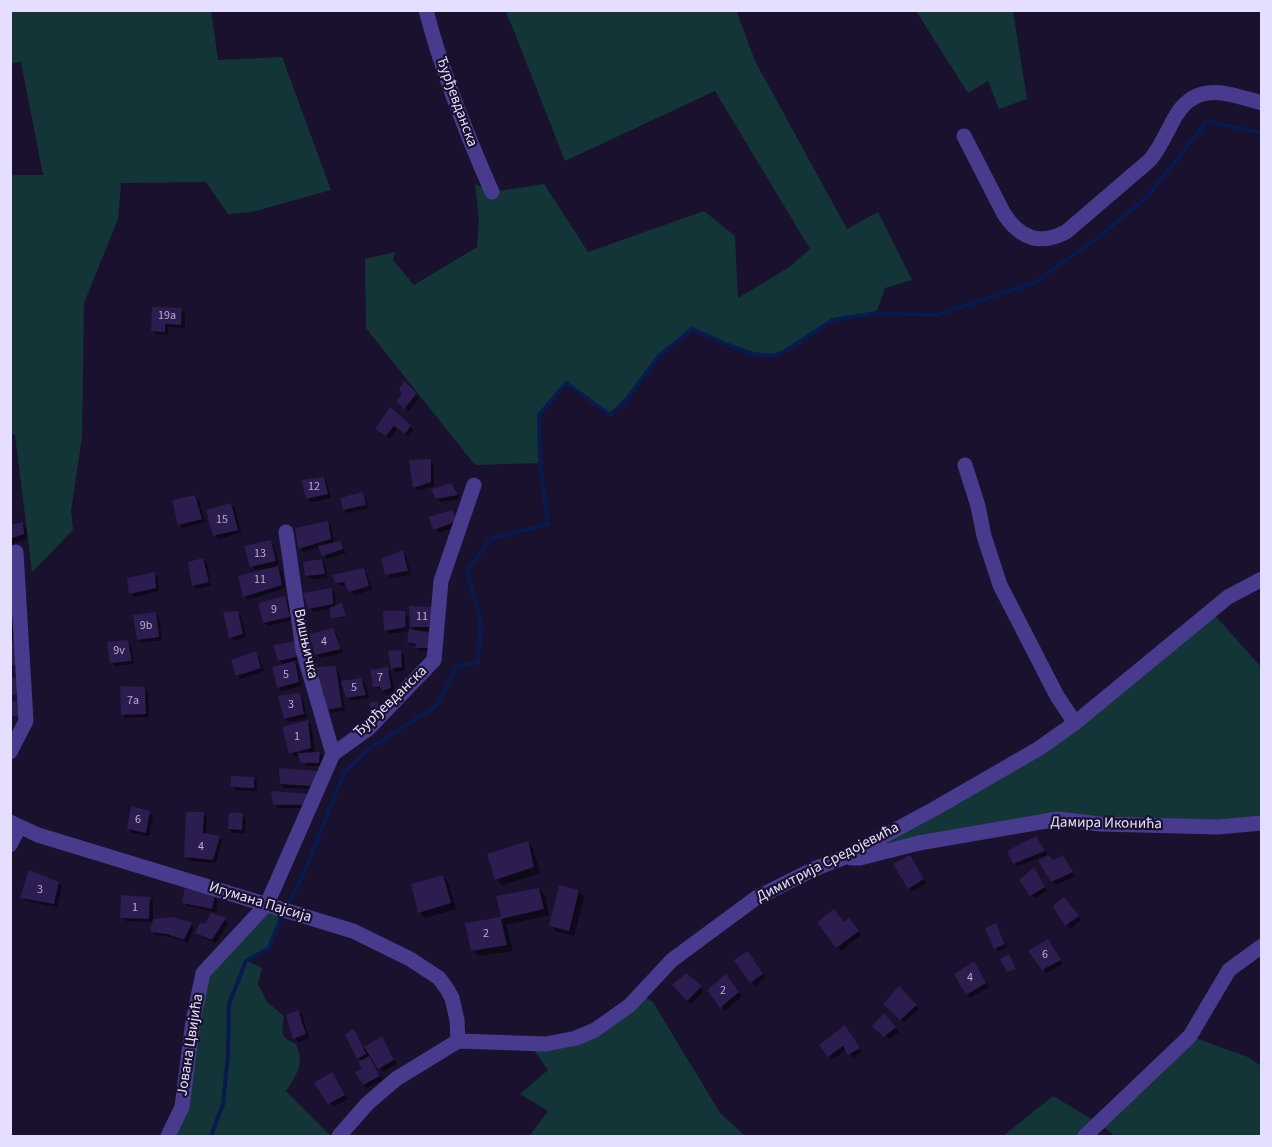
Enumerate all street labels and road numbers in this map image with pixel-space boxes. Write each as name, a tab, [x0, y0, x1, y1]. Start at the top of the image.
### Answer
street label: Ђурђевданска	[431, 54, 481, 150]
street label: Вишњичка	[289, 607, 321, 681]
street label: Ђурђевданска	[351, 663, 431, 741]
street label: Дамира Иконића	[1050, 814, 1162, 834]
street label: Димитрија Средојевића	[754, 819, 902, 907]
street label: Игумана Пајсија	[206, 879, 314, 927]
street label: Јована Цвијића	[174, 993, 208, 1097]

